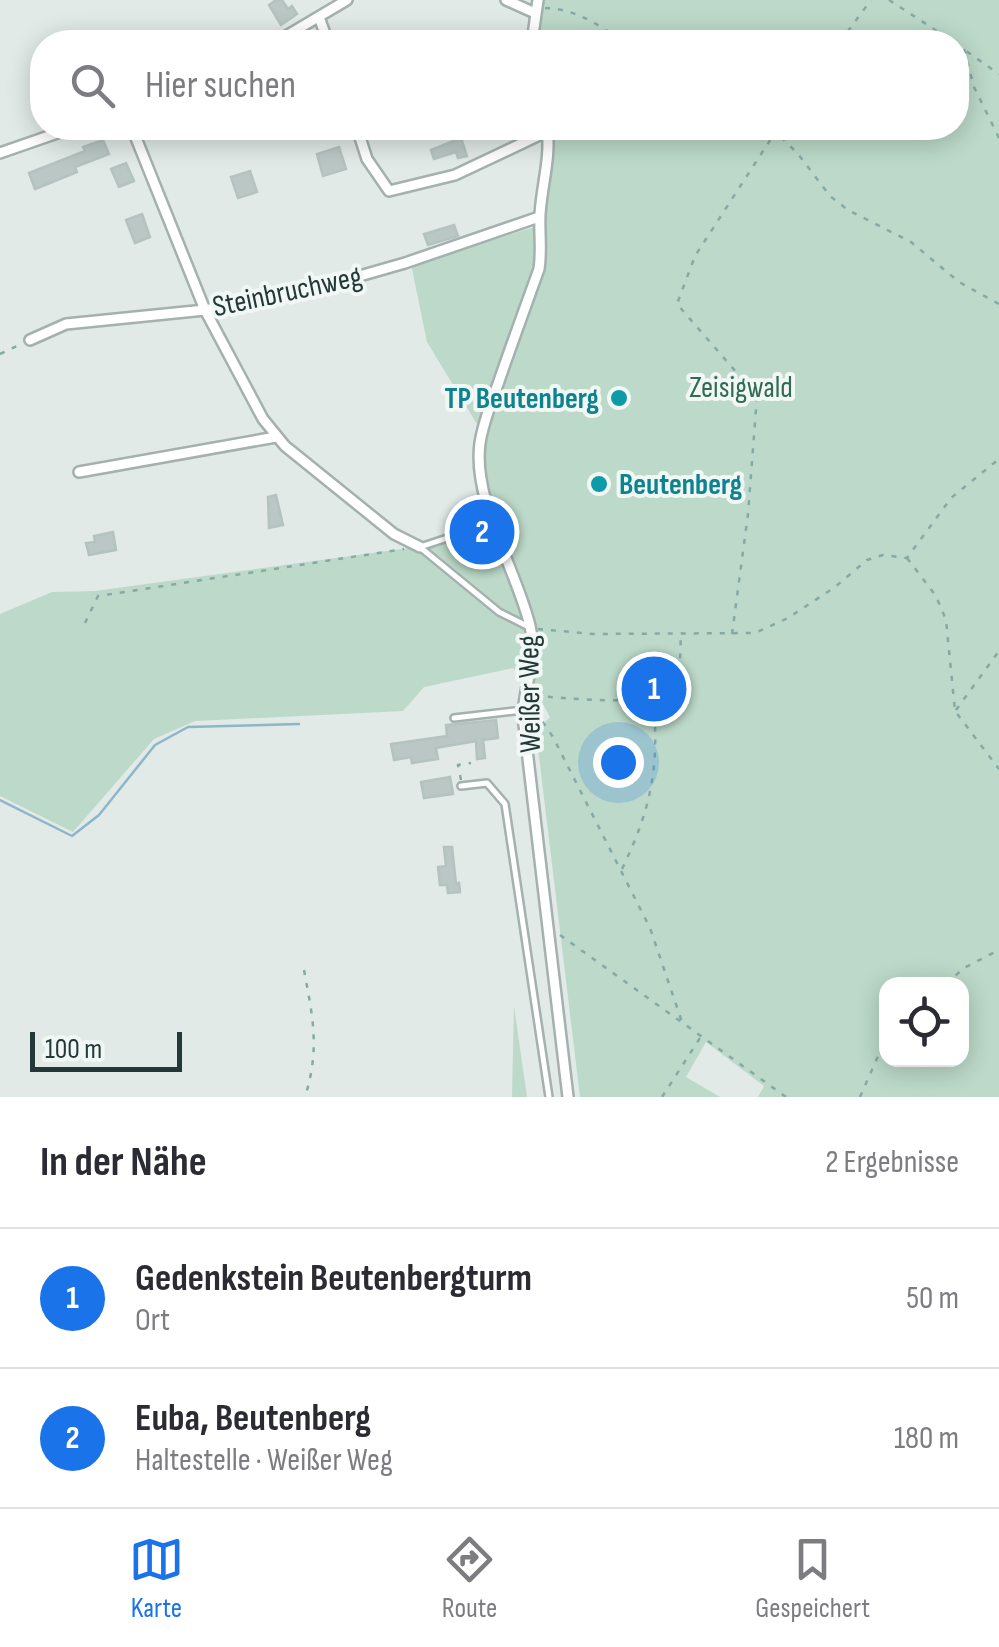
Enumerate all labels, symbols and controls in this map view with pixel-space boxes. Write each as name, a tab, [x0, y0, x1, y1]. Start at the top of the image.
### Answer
search box	[30, 30, 969, 140]
icon: search	[65, 58, 120, 113]
text: Hier suchen	[145, 63, 296, 108]
street label: Steinbruchweg	[209, 259, 365, 325]
park label: Zeisigwald	[689, 370, 793, 406]
place label: TP Beutenberg	[445, 381, 599, 417]
marker: TP Beutenberg	[608, 387, 630, 409]
place label: Beutenberg	[619, 467, 743, 503]
marker: Beutenberg	[588, 473, 610, 495]
pin: 2	[450, 494, 514, 570]
street label: Weißer Weg	[511, 635, 549, 753]
pin: 1	[622, 652, 686, 726]
your location	[593, 737, 644, 788]
map controls	[879, 977, 969, 1067]
button: locate	[879, 977, 969, 1067]
scale bar	[30, 1027, 182, 1072]
text: 100 m	[45, 1033, 102, 1066]
text: In der Nähe	[40, 1137, 207, 1188]
text: 2 Ergebnisse	[825, 1143, 959, 1182]
text: Gedenkstein Beutenbergturm	[135, 1256, 532, 1301]
text: 1	[66, 1279, 79, 1318]
text: 50 m	[906, 1279, 959, 1318]
text: Ort	[135, 1301, 170, 1340]
text: Euba, Beutenberg	[135, 1396, 371, 1441]
text: 2	[65, 1419, 80, 1458]
text: 180 m	[894, 1419, 959, 1458]
text: Haltestelle · Weißer Weg	[135, 1441, 393, 1480]
tab: Karte	[129, 1532, 184, 1625]
tab: Route	[442, 1532, 497, 1625]
tab: Gespeichert	[755, 1532, 870, 1625]

